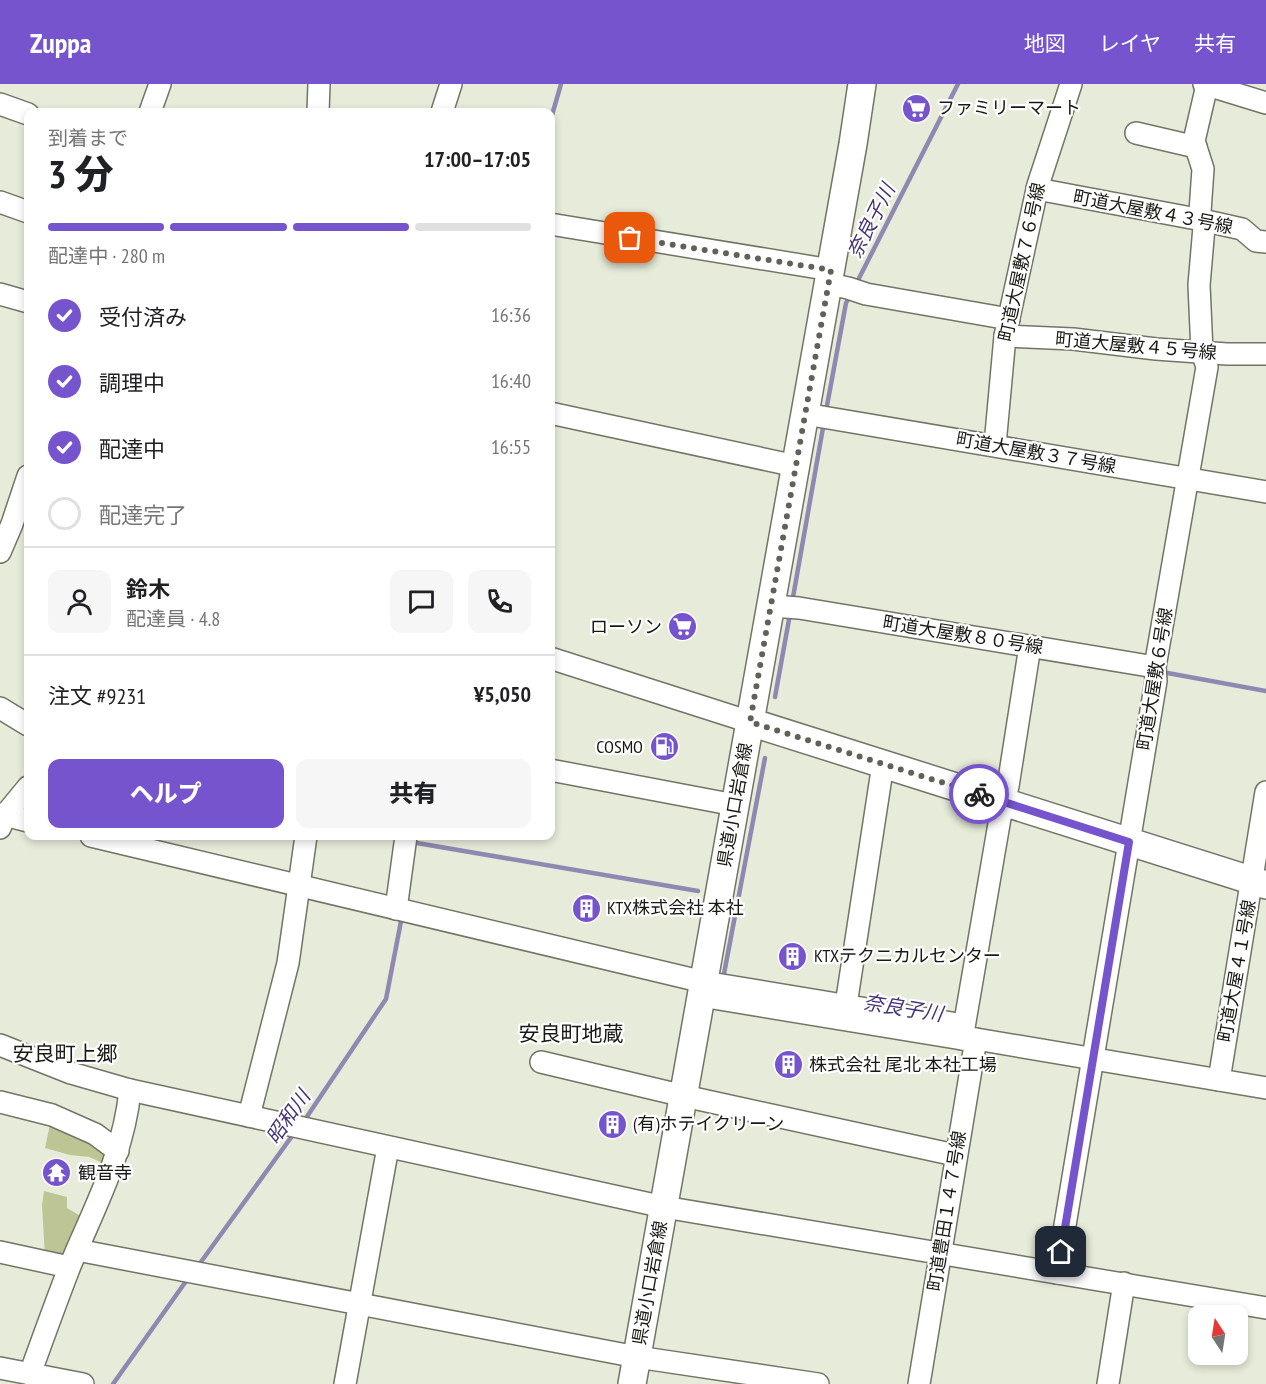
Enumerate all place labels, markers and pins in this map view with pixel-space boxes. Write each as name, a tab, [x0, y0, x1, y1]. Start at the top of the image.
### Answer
supermarket icon: ファミリーマート	[900, 92, 932, 124]
place label: ファミリーマート	[937, 96, 1081, 119]
pin	[604, 212, 655, 263]
supermarket icon: ローソン	[667, 611, 699, 643]
place label: ローソン	[590, 615, 662, 638]
fuel station icon: COSMO	[648, 731, 680, 763]
place label: COSMO	[596, 735, 643, 758]
building icon: KTX株式会社 本社	[570, 892, 602, 924]
place label: KTX株式会社 本社	[607, 896, 744, 919]
building icon: KTXテクニカルセンター	[777, 940, 809, 972]
place label: KTXテクニカルセンター	[814, 944, 1001, 967]
building icon: 株式会社 尾北 本社工場	[772, 1049, 804, 1081]
place label: 株式会社 尾北 本社工場	[809, 1053, 997, 1076]
building icon: (有)ホテイクリーン	[596, 1108, 628, 1140]
place label: (有)ホテイクリーン	[633, 1112, 784, 1135]
temple icon: 観音寺	[41, 1157, 73, 1189]
place label: 観音寺	[78, 1161, 132, 1184]
pin	[1035, 1226, 1086, 1277]

